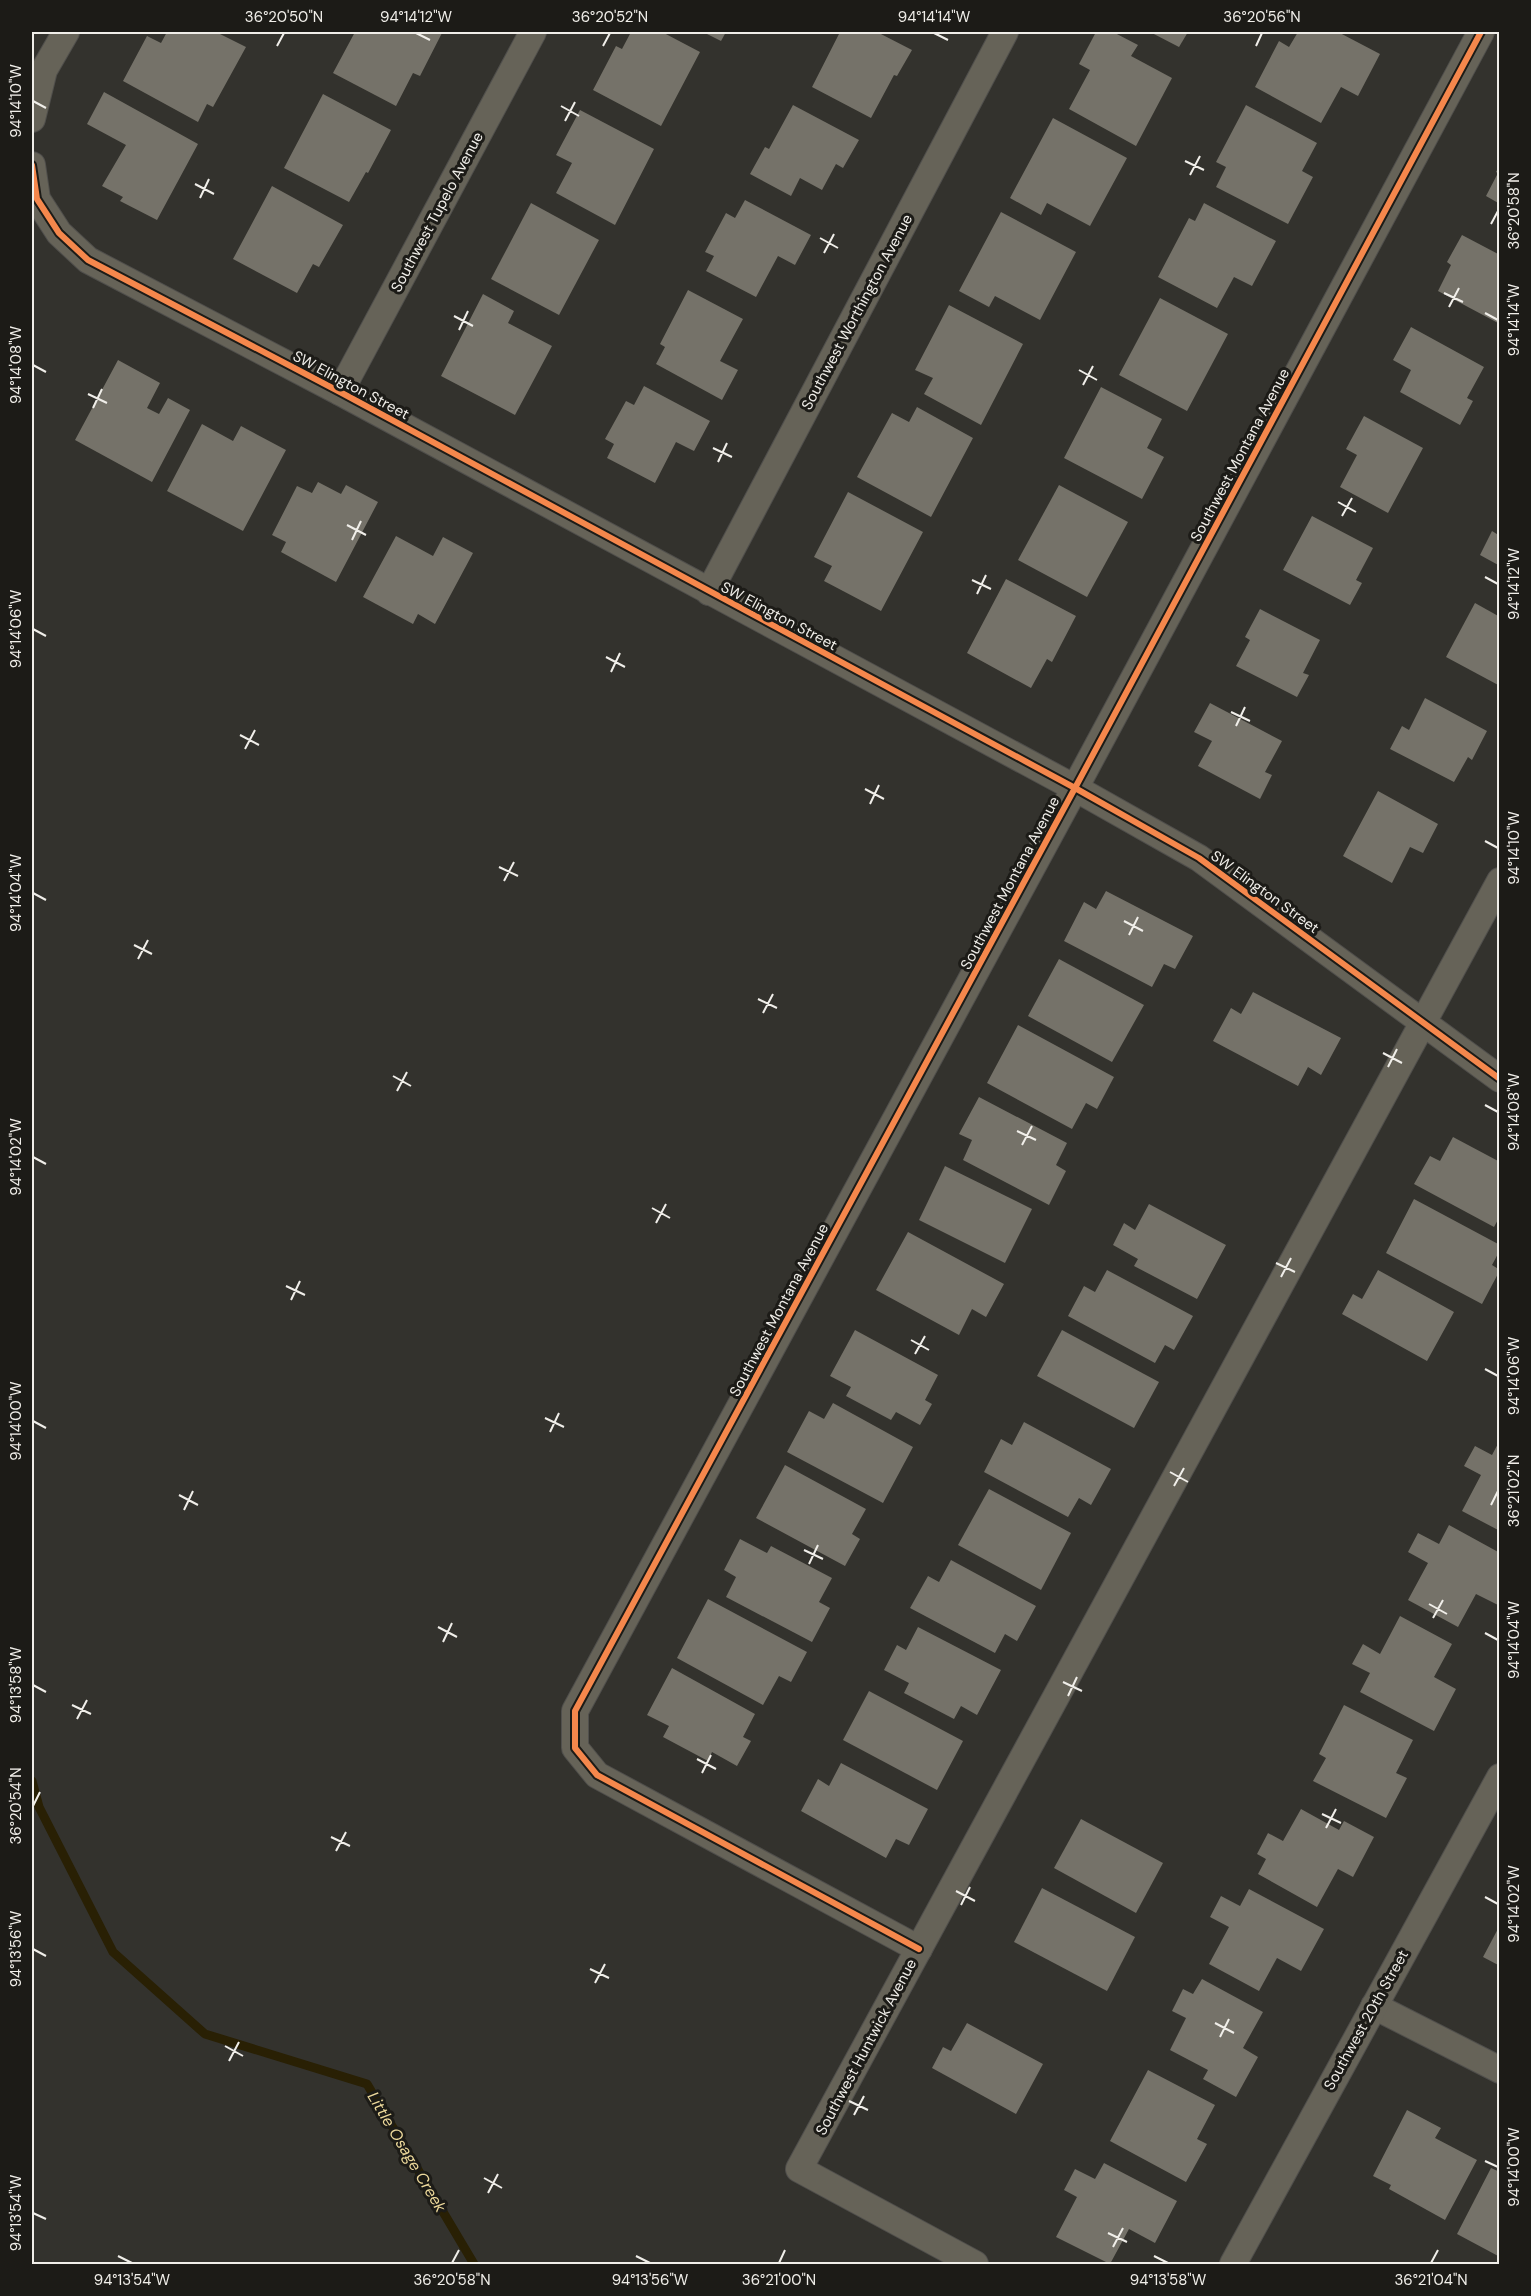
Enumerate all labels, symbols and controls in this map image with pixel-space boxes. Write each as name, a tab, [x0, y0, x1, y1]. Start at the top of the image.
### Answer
text: 36°20'50"N	[245, 7, 323, 27]
text: 94°14'12"W	[380, 7, 453, 27]
text: 36°20'52"N	[572, 7, 648, 27]
text: 94°14'14"W	[898, 7, 971, 27]
text: 36°20'56"N	[1223, 7, 1301, 27]
text: 94°14'10"W	[6, 64, 26, 138]
street label: Southwest Tupelo Avenue	[386, 128, 488, 296]
text: 36°20'58"N	[1504, 172, 1524, 250]
street label: Southwest Worthington Avenue	[797, 211, 917, 413]
text: 94°14'14"W	[1504, 283, 1524, 356]
text: 94°14'08"W	[6, 325, 26, 404]
street label: SW Elington Street	[289, 346, 413, 424]
street label: Southwest Montana Avenue	[1186, 365, 1294, 545]
text: 94°14'12"W	[1504, 547, 1524, 620]
street label: SW Elington Street	[717, 577, 841, 655]
text: 94°14'06"W	[6, 589, 26, 668]
street label: Southwest Montana Avenue	[956, 793, 1064, 973]
text: 94°14'10"W	[1504, 811, 1524, 885]
street label: SW Elington Street	[1207, 846, 1323, 938]
text: 94°14'04"W	[6, 853, 26, 932]
text: 94°14'08"W	[1504, 1072, 1524, 1151]
text: 94°14'02"W	[6, 1118, 26, 1196]
street label: Southwest Montana Avenue	[725, 1220, 833, 1400]
text: 94°14'06"W	[1504, 1336, 1524, 1415]
text: 94°14'00"W	[6, 1381, 26, 1461]
text: 36°21'02"N	[1504, 1455, 1524, 1527]
text: 94°14'04"W	[1504, 1600, 1524, 1679]
text: 94°13'58"W	[6, 1646, 26, 1723]
text: 36°20'54"N	[6, 1767, 26, 1845]
text: 94°14'02"W	[1504, 1865, 1524, 1943]
text: 94°13'56"W	[6, 1910, 26, 1987]
street label: Southwest 20th Street	[1319, 1946, 1413, 2094]
street label: Southwest Huntwick Avenue	[811, 1955, 921, 2139]
water label: Little Osage Creek	[363, 2088, 452, 2217]
text: 94°14'00"W	[1504, 2127, 1524, 2207]
text: 94°13'54"W	[6, 2174, 26, 2251]
text: 94°13'54"W	[94, 2270, 171, 2290]
text: 36°20'58"N	[413, 2270, 491, 2290]
text: 94°13'56"W	[612, 2270, 689, 2290]
text: 36°21'00"N	[742, 2270, 816, 2290]
text: 94°13'58"W	[1130, 2270, 1207, 2290]
text: 36°21'04"N	[1394, 2270, 1468, 2290]

